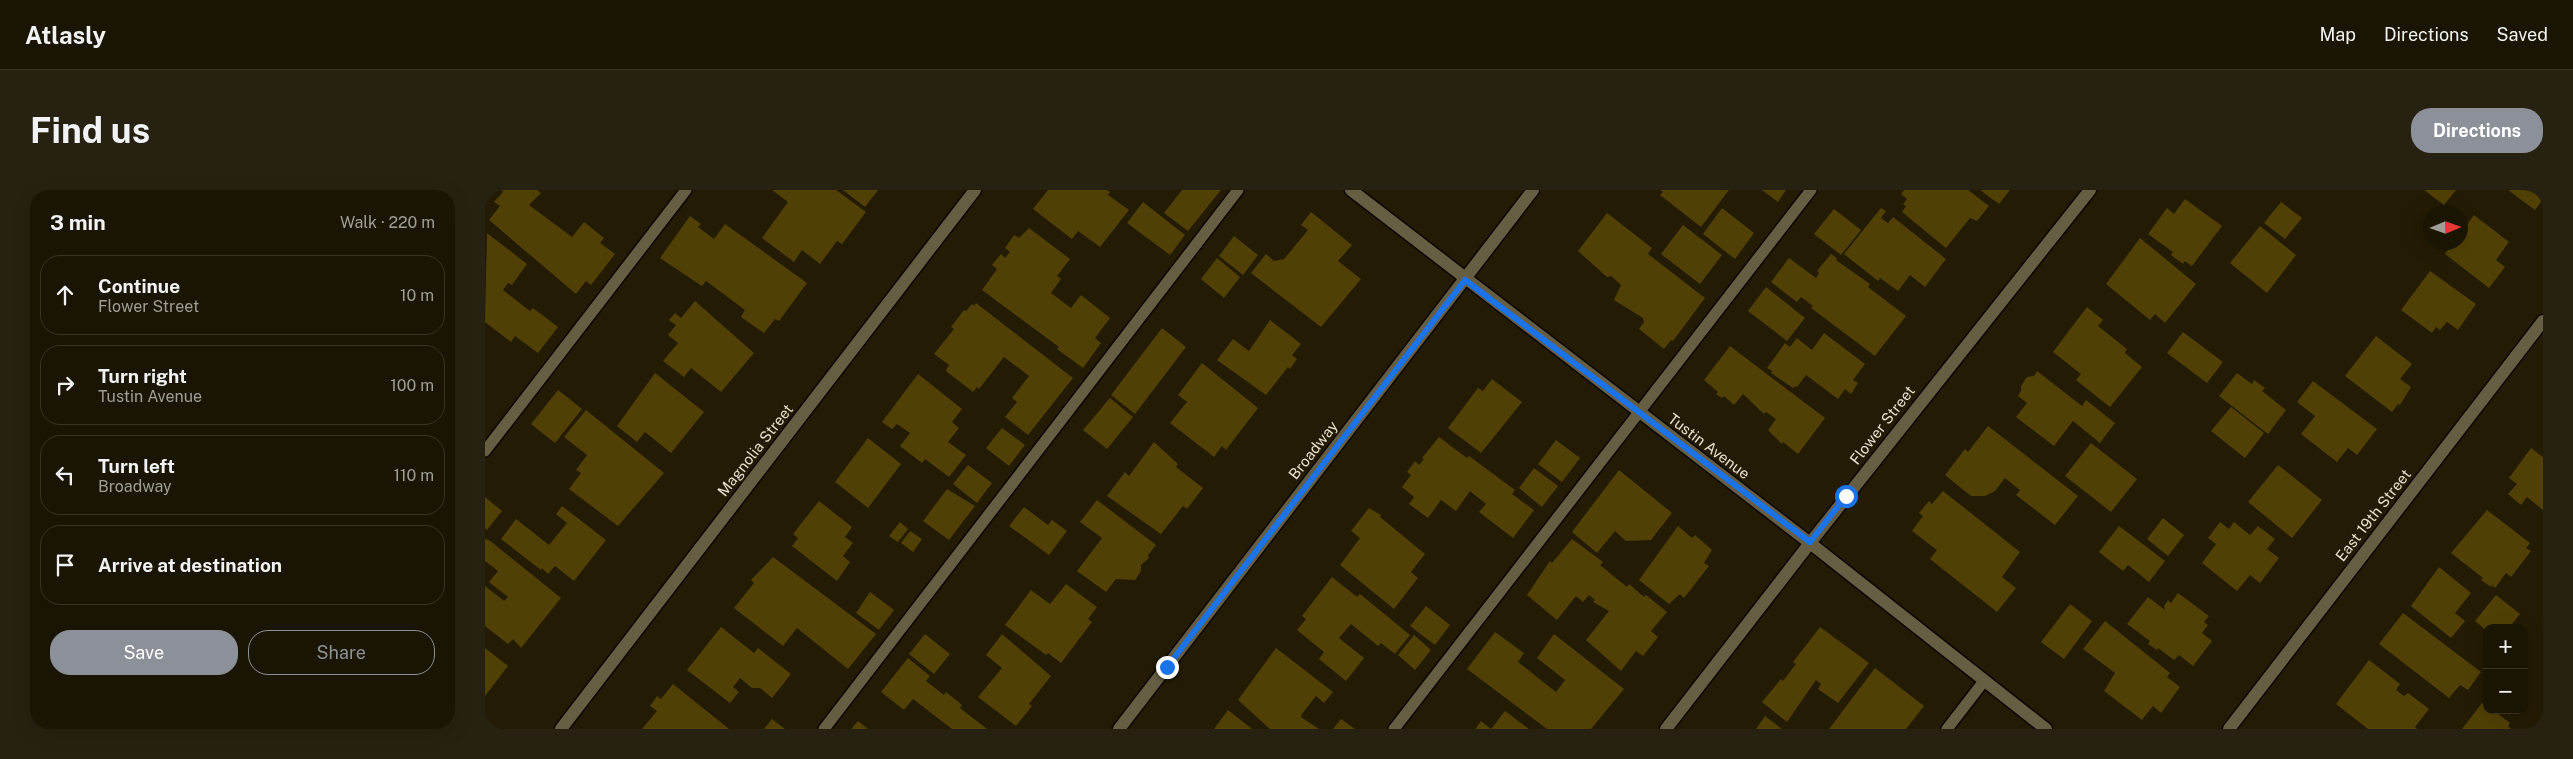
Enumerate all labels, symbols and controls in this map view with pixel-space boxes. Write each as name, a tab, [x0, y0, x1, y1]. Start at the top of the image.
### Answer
text: Atlasly	[25, 21, 106, 49]
text: Map	[2319, 24, 2356, 45]
text: Directions	[2384, 24, 2469, 45]
text: Saved	[2497, 24, 2548, 45]
button: Directions	[2411, 108, 2543, 153]
text: Find us	[30, 110, 150, 151]
north arrow	[2423, 205, 2468, 250]
text: 3 min	[50, 210, 106, 235]
text: Walk · 220 m	[340, 213, 435, 232]
text: Continue	[98, 275, 180, 297]
icon: ahead	[51, 281, 79, 309]
text: 10 m	[400, 286, 434, 305]
text: Flower Street	[98, 297, 199, 316]
text: Turn right	[98, 365, 187, 387]
icon: right	[51, 371, 79, 399]
text: 100 m	[390, 376, 434, 395]
street label: Flower Street	[1846, 382, 1918, 468]
text: Tustin Avenue	[98, 387, 202, 406]
street label: Magnolia Street	[714, 401, 796, 499]
street label: Tustin Avenue	[1665, 410, 1753, 482]
street label: Broadway	[1285, 418, 1341, 482]
text: Turn left	[98, 455, 175, 477]
icon: left	[51, 461, 79, 489]
text: 110 m	[393, 466, 434, 485]
street label: East 19th Street	[2332, 466, 2414, 564]
text: Broadway	[98, 477, 172, 496]
route start	[1835, 485, 1858, 508]
icon: arrive	[51, 551, 79, 579]
text: Arrive at destination	[98, 554, 282, 576]
map controls	[2483, 624, 2528, 714]
button: +	[2483, 624, 2528, 669]
button: Save	[50, 630, 238, 675]
button: Share	[248, 630, 435, 675]
route end	[1156, 656, 1179, 679]
button: −	[2483, 669, 2528, 714]

